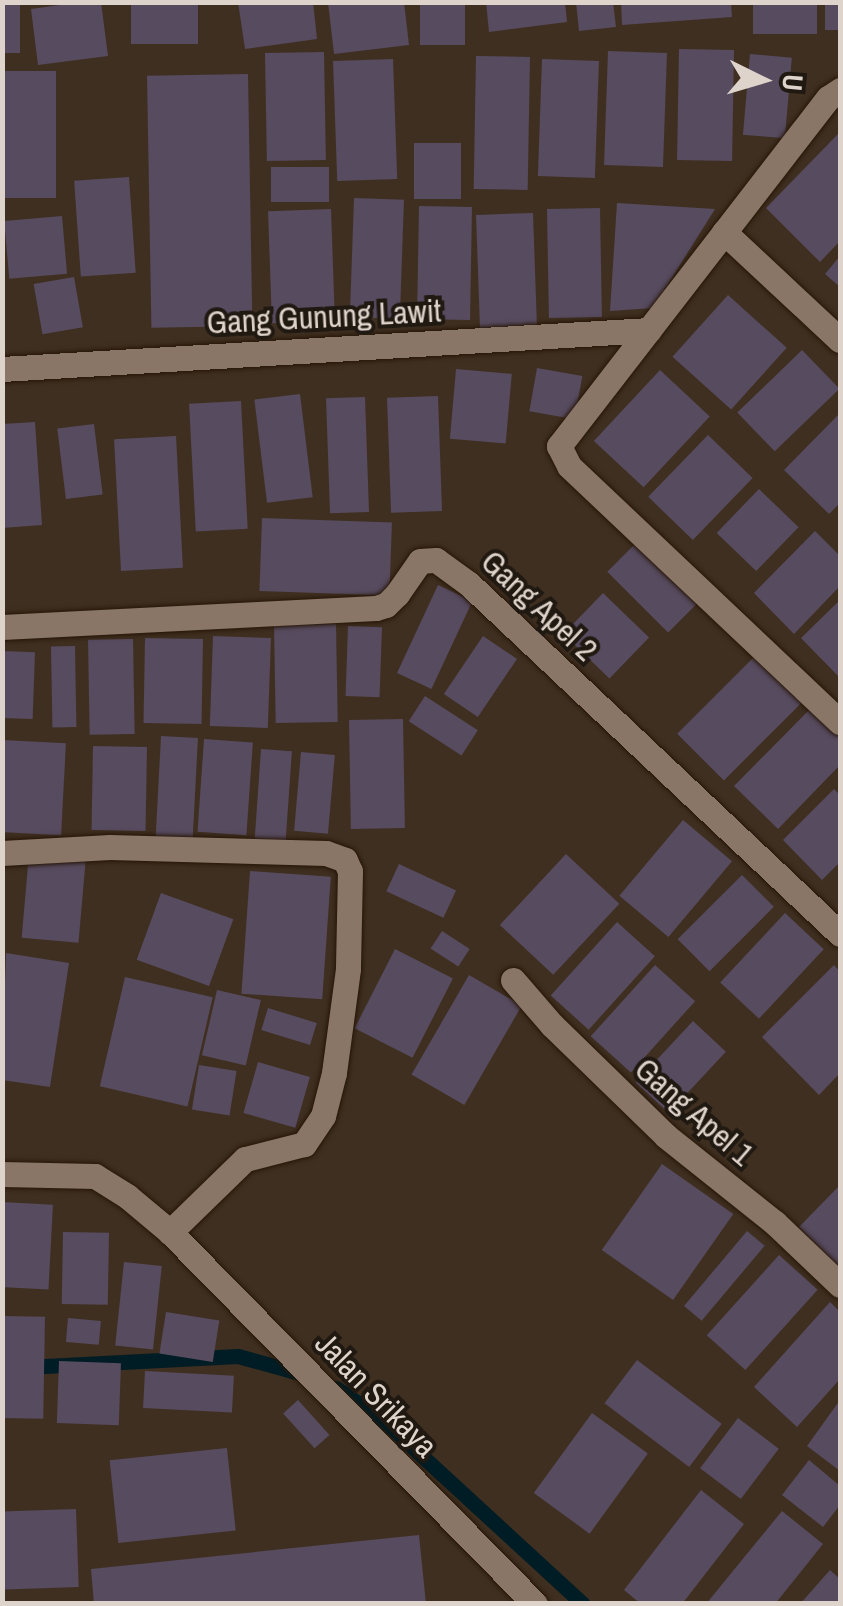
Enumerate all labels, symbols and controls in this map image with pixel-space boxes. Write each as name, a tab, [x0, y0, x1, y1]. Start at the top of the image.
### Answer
north arrow	[713, 30, 813, 130]
text: U	[773, 73, 813, 93]
street label: Gang Gunung Lawit	[206, 292, 442, 342]
street label: Gang Apel 2	[473, 542, 605, 670]
street label: Gang Apel 1	[626, 1050, 762, 1174]
street label: Jalan Srikaya	[307, 1324, 445, 1466]

